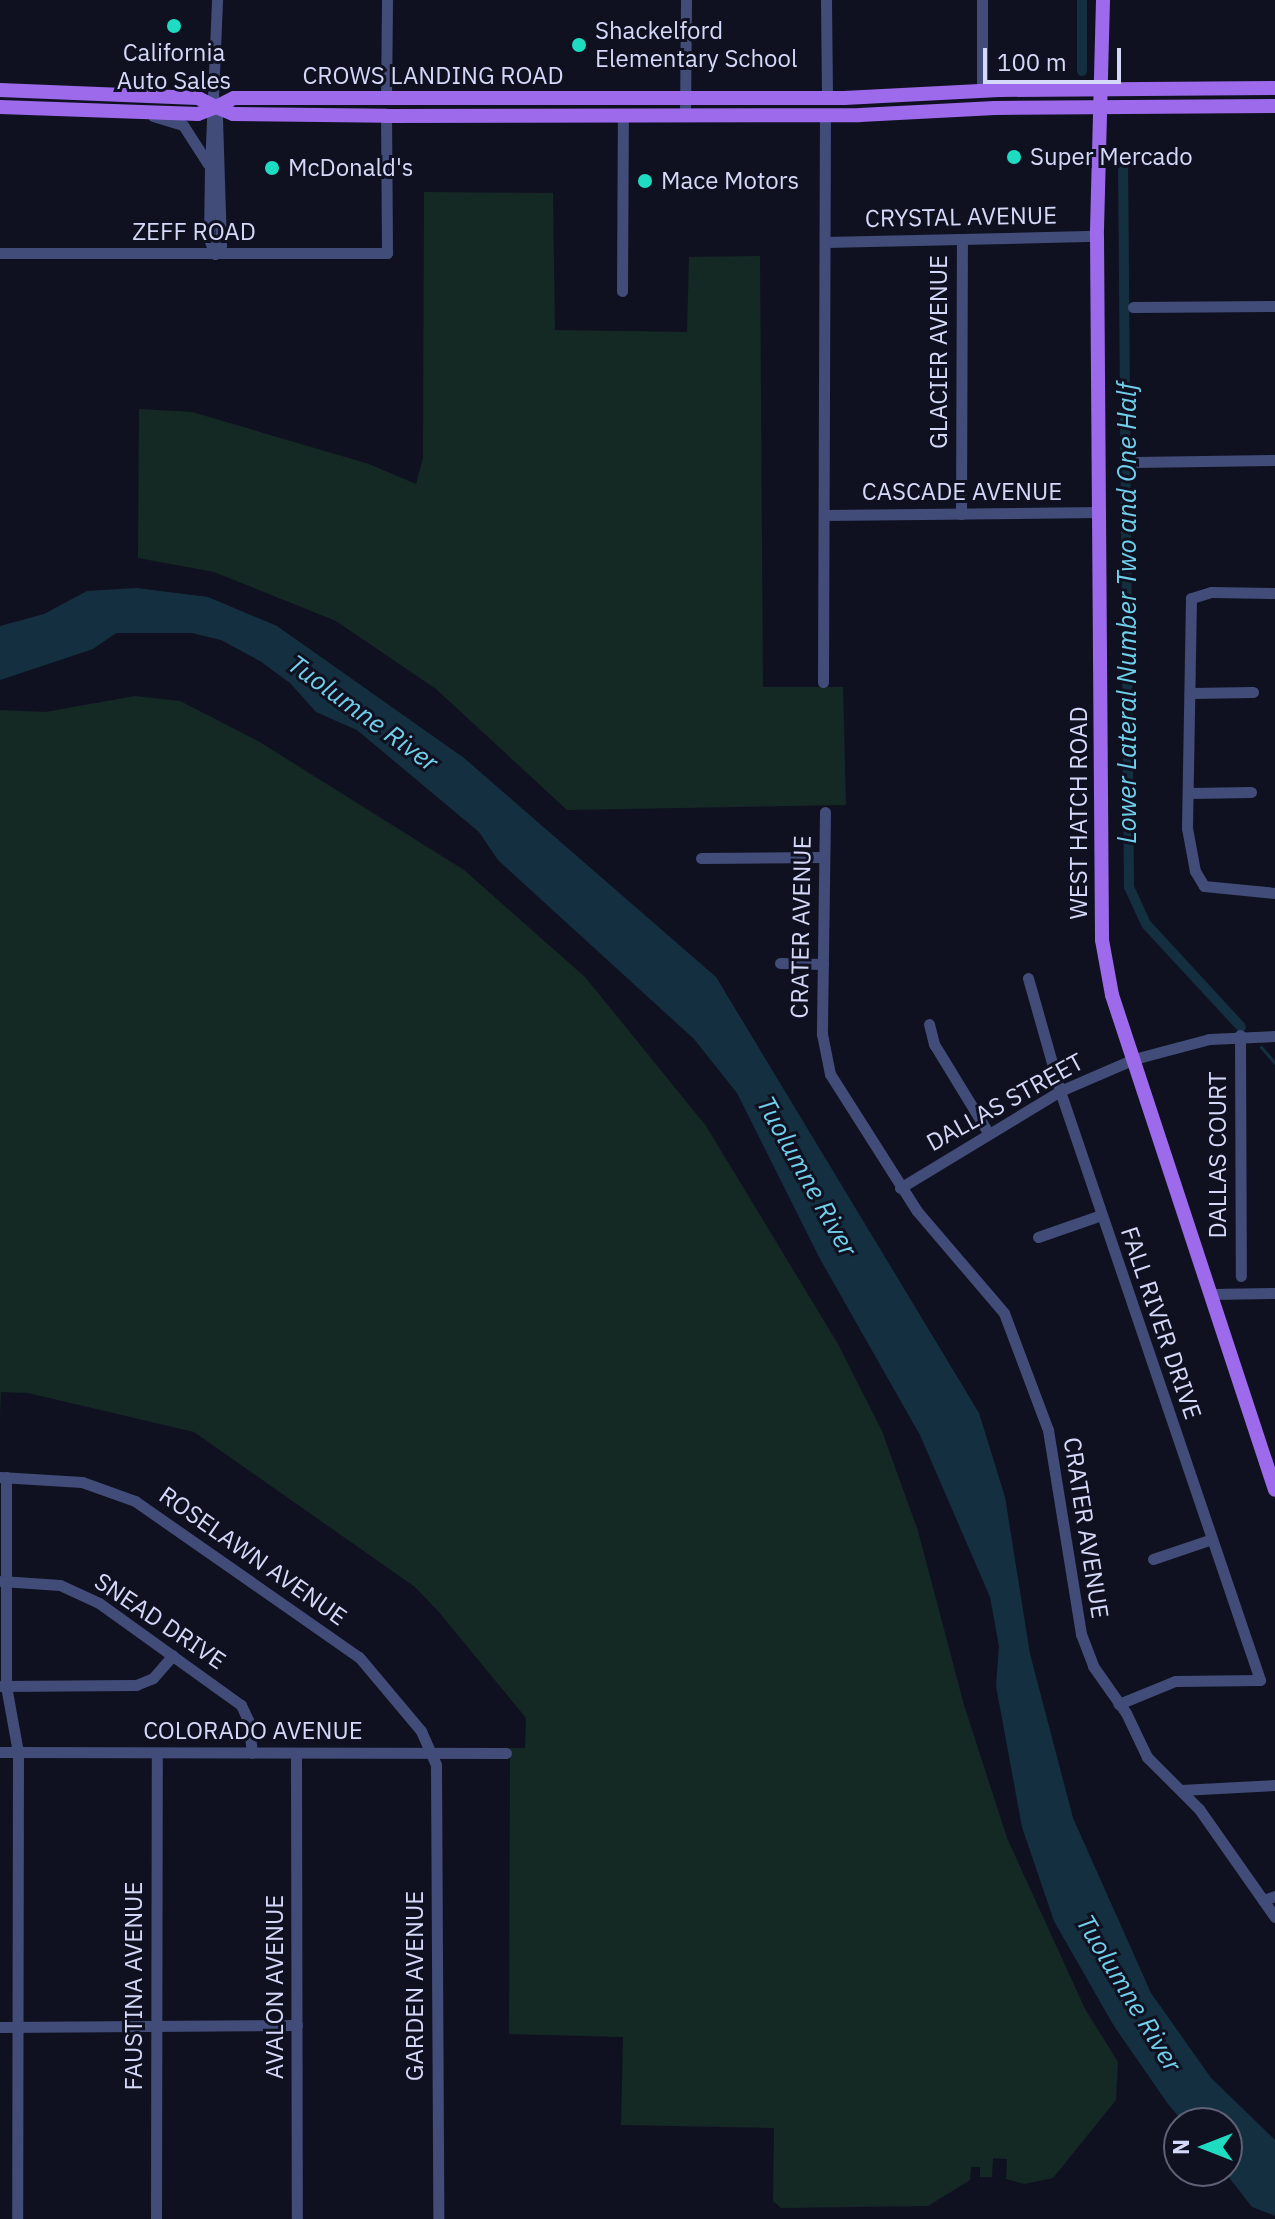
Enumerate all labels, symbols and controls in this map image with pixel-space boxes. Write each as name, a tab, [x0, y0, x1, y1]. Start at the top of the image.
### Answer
marker: California Auto Sales	[165, 17, 183, 35]
place label: Shackelford Elementary School	[595, 17, 797, 73]
scale bar	[987, 32, 1125, 82]
marker: Shackelford Elementary School	[570, 36, 588, 54]
place label: California Auto Sales	[117, 39, 231, 95]
text: 100 m	[997, 46, 1067, 78]
street label: CROWS LANDING ROAD	[302, 62, 564, 90]
place label: Super Mercado	[1030, 143, 1193, 171]
marker: Super Mercado	[1005, 148, 1023, 166]
place label: McDonald's	[288, 154, 413, 182]
marker: McDonald's	[263, 159, 281, 177]
place label: Mace Motors	[661, 167, 799, 195]
marker: Mace Motors	[636, 172, 654, 190]
street label: CRYSTAL AVENUE	[865, 201, 1057, 233]
street label: ZEFF ROAD	[132, 218, 256, 246]
street label: GLACIER AVENUE	[925, 255, 953, 449]
water label: Lower Lateral Number Two and One Half	[1111, 382, 1143, 844]
street label: CASCADE AVENUE	[862, 478, 1062, 506]
water label: Tuolumne River	[282, 648, 444, 778]
street label: WEST HATCH ROAD	[1065, 706, 1093, 920]
street label: CRATER AVENUE	[785, 835, 817, 1019]
street label: DALLAS STREET	[921, 1047, 1089, 1157]
street label: DALLAS COURT	[1204, 1071, 1232, 1239]
water label: Tuolumne River	[750, 1091, 864, 1261]
street label: FALL RIVER DRIVE	[1115, 1223, 1207, 1423]
street label: CRATER AVENUE	[1057, 1435, 1115, 1621]
street label: ROSELAWN AVENUE	[154, 1481, 352, 1631]
street label: SNEAD DRIVE	[89, 1567, 231, 1675]
street label: COLORADO AVENUE	[143, 1717, 363, 1745]
street label: FAUSTINA AVENUE	[120, 1882, 148, 2090]
street label: GARDEN AVENUE	[401, 1891, 429, 2081]
street label: AVALON AVENUE	[261, 1895, 289, 2079]
water label: Tuolumne River	[1070, 1909, 1188, 2077]
north arrow	[1163, 2107, 1243, 2187]
text: N	[1166, 2139, 1195, 2155]

